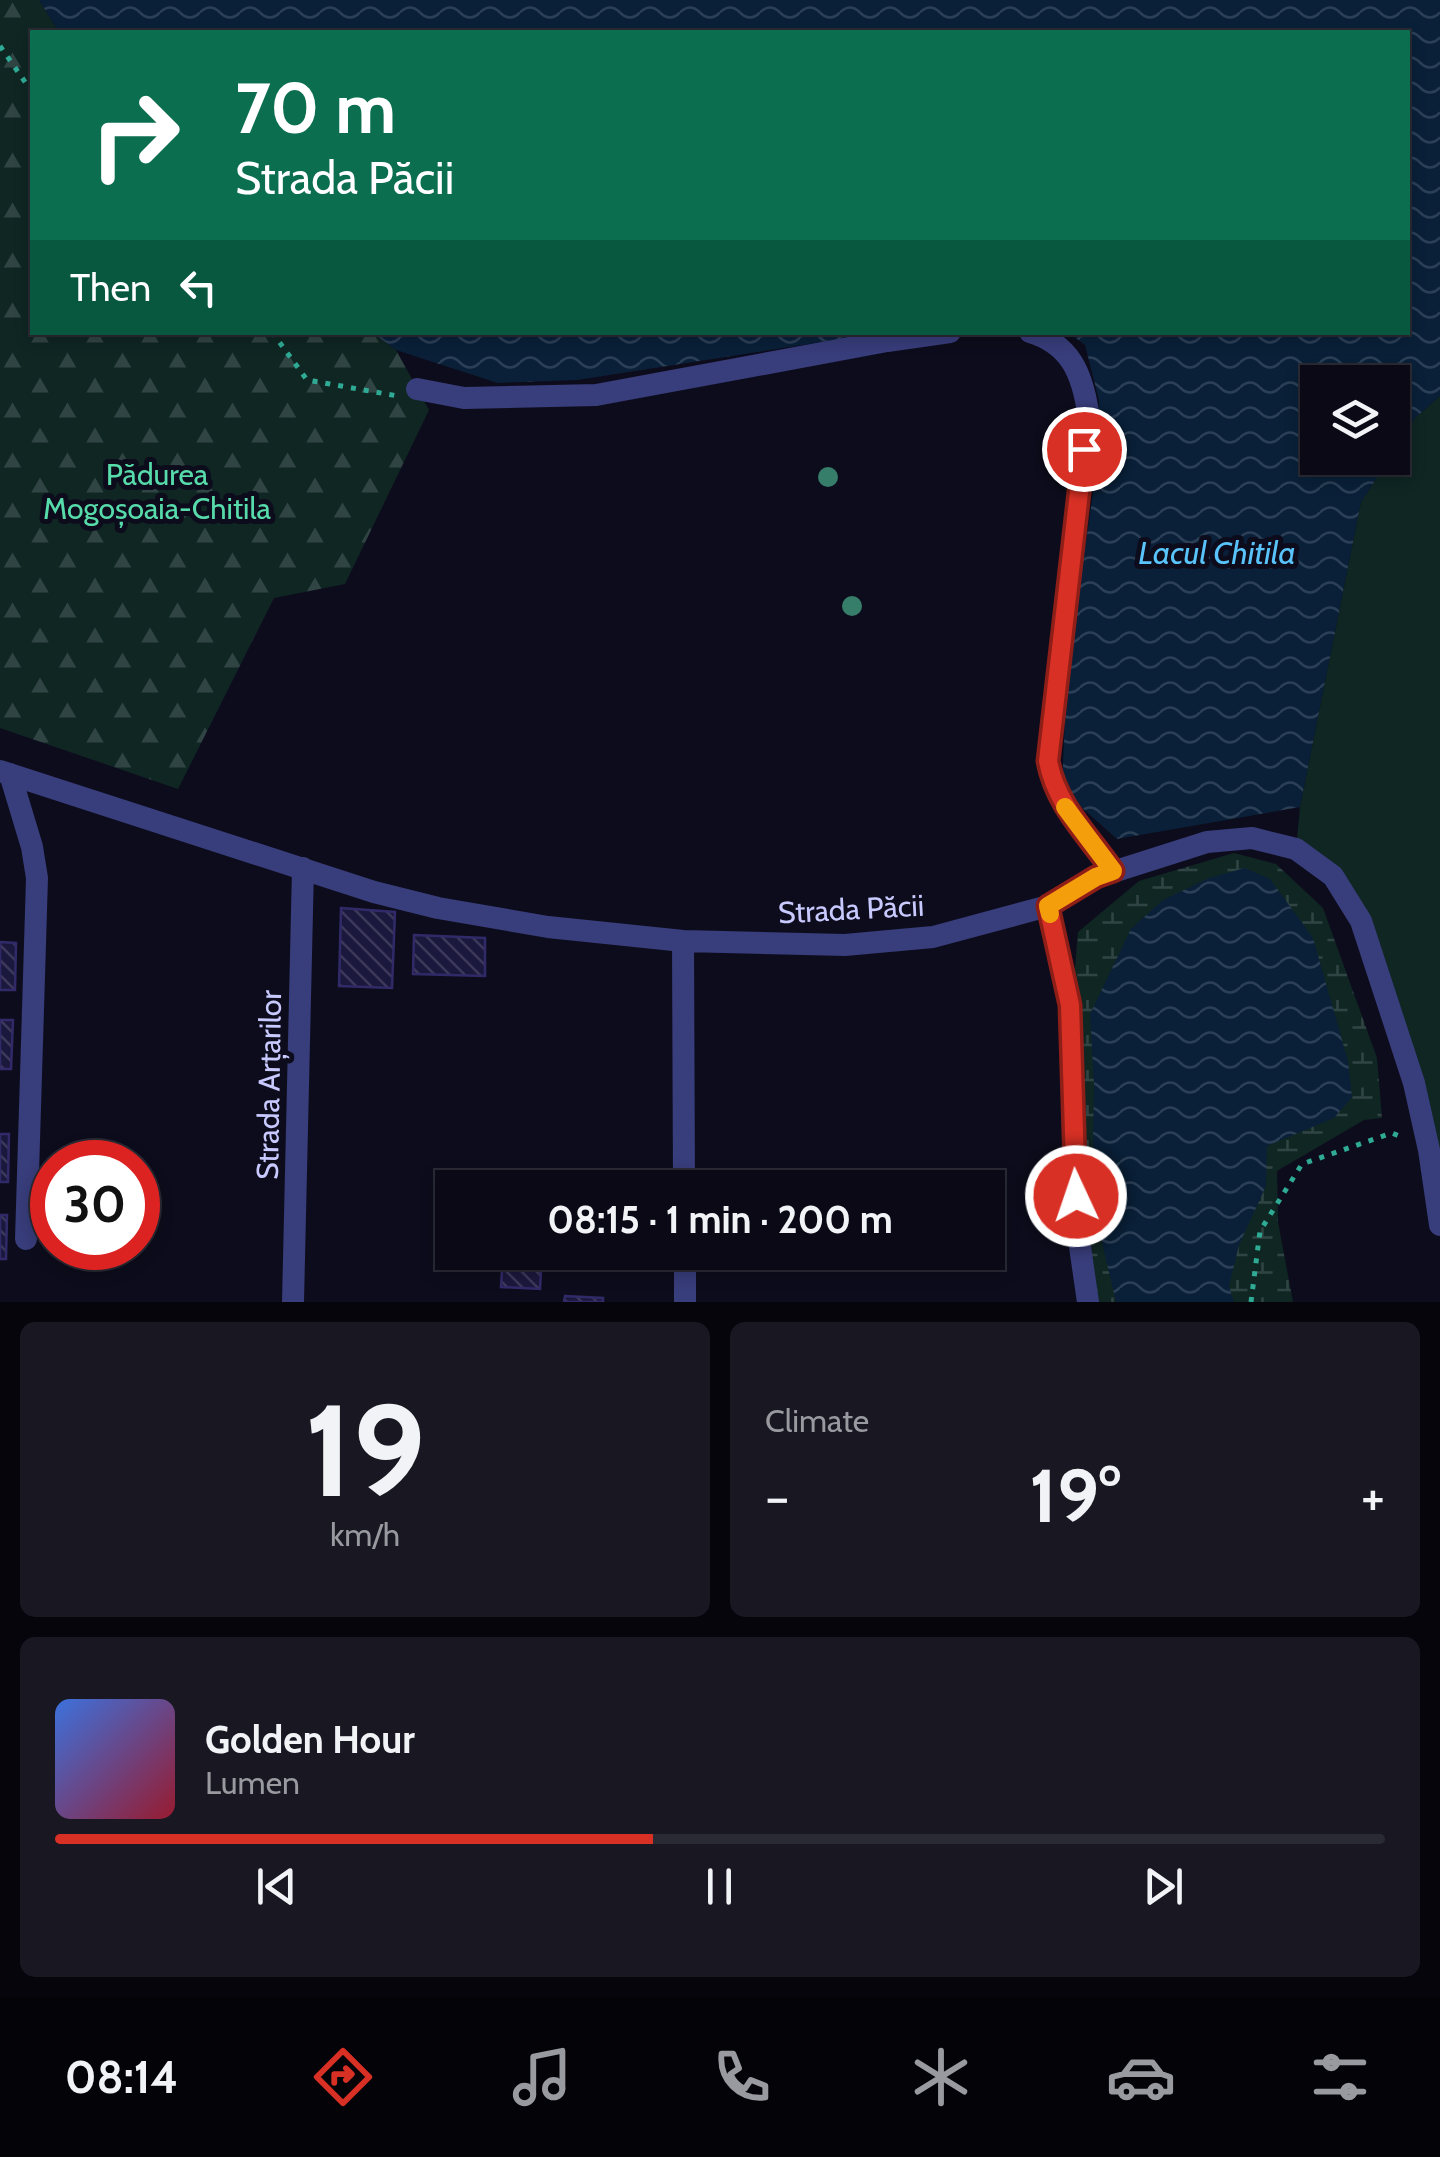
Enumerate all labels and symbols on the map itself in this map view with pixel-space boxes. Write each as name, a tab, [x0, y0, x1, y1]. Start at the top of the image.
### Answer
pin	[1042, 407, 1127, 492]
park label: Pădurea Mogoșoaia-Chitila	[43, 456, 271, 528]
water label: Lacul Chitila	[1138, 533, 1296, 572]
street label: Strada Păcii	[777, 887, 925, 931]
street label: Strada Arțarilor	[249, 989, 290, 1180]
speed limit sign: 30	[30, 1140, 160, 1270]
position arrow	[1024, 1144, 1128, 1248]

